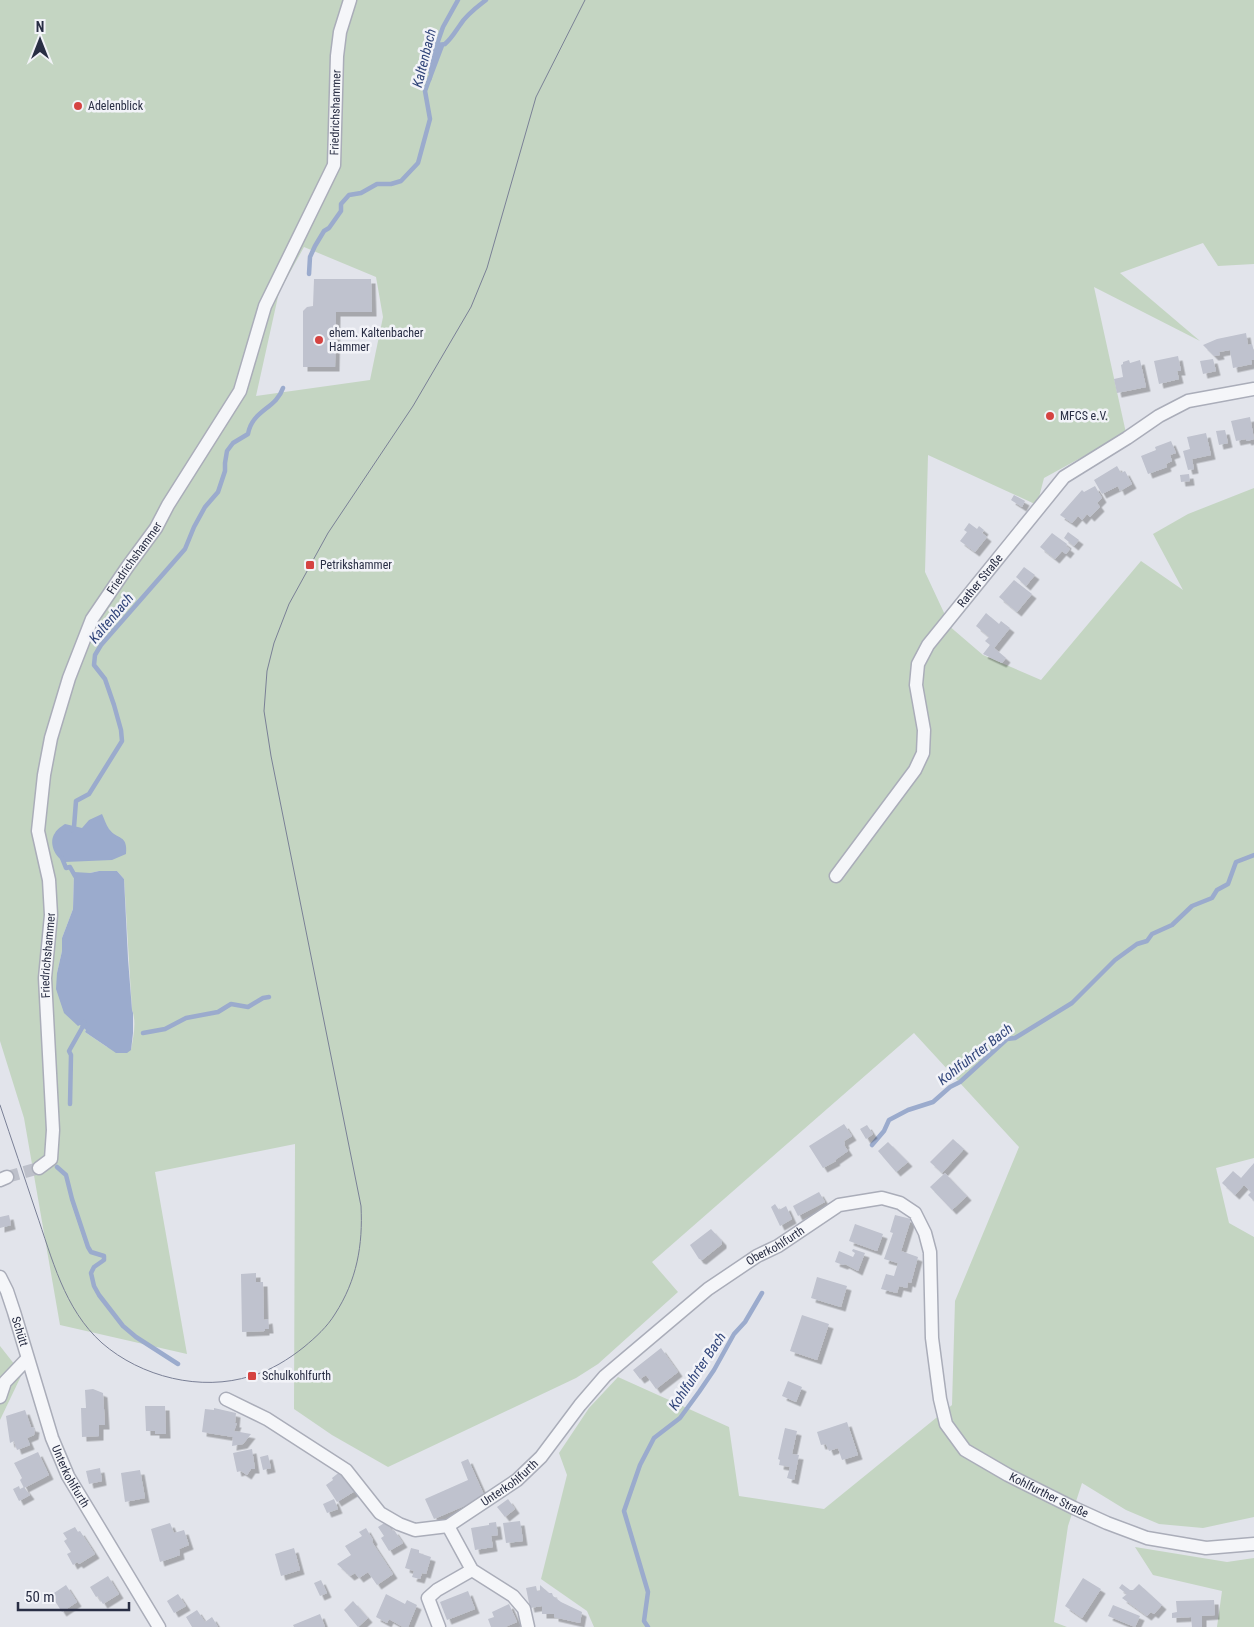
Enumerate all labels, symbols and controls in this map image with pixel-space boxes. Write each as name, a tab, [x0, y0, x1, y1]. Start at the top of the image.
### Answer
north arrow	[15, 15, 65, 65]
text: N	[36, 19, 44, 35]
water label: Kaltenbach	[409, 27, 439, 89]
street label: Friedrichshammer	[327, 69, 344, 156]
place label: Adelenblick	[88, 99, 144, 113]
marker: Adelenblick	[72, 100, 84, 112]
place label: ehem. Kaltenbacher Hammer	[329, 326, 424, 354]
marker: ehem. Kaltenbacher Hammer	[313, 334, 325, 346]
place label: MFCS e.V.	[1060, 409, 1108, 423]
marker: MFCS e.V.	[1044, 410, 1056, 422]
street label: Friedrichshammer	[104, 519, 165, 597]
street label: Rather Straße	[954, 551, 1006, 610]
place label: Petrikshammer	[320, 558, 392, 572]
marker: Petrikshammer	[304, 559, 316, 571]
water label: Kaltenbach	[86, 590, 136, 646]
street label: Friedrichshammer	[38, 912, 58, 999]
water label: Kohlfuhrter Bach	[935, 1020, 1015, 1088]
street label: Oberkohlfurth	[743, 1223, 807, 1268]
street label: Schütt	[9, 1315, 31, 1348]
water label: Kohlfuhrter Bach	[665, 1329, 729, 1413]
place label: Schulkohlfurth	[262, 1369, 331, 1383]
marker: Schulkohlfurth	[246, 1370, 258, 1382]
street label: Unterkohlfurth	[49, 1443, 92, 1510]
street label: Unterkohlfurth	[478, 1456, 541, 1509]
street label: Kohlfurther Straße	[1007, 1470, 1091, 1521]
scale bar	[18, 1580, 129, 1612]
text: 50 m	[25, 1588, 55, 1606]

